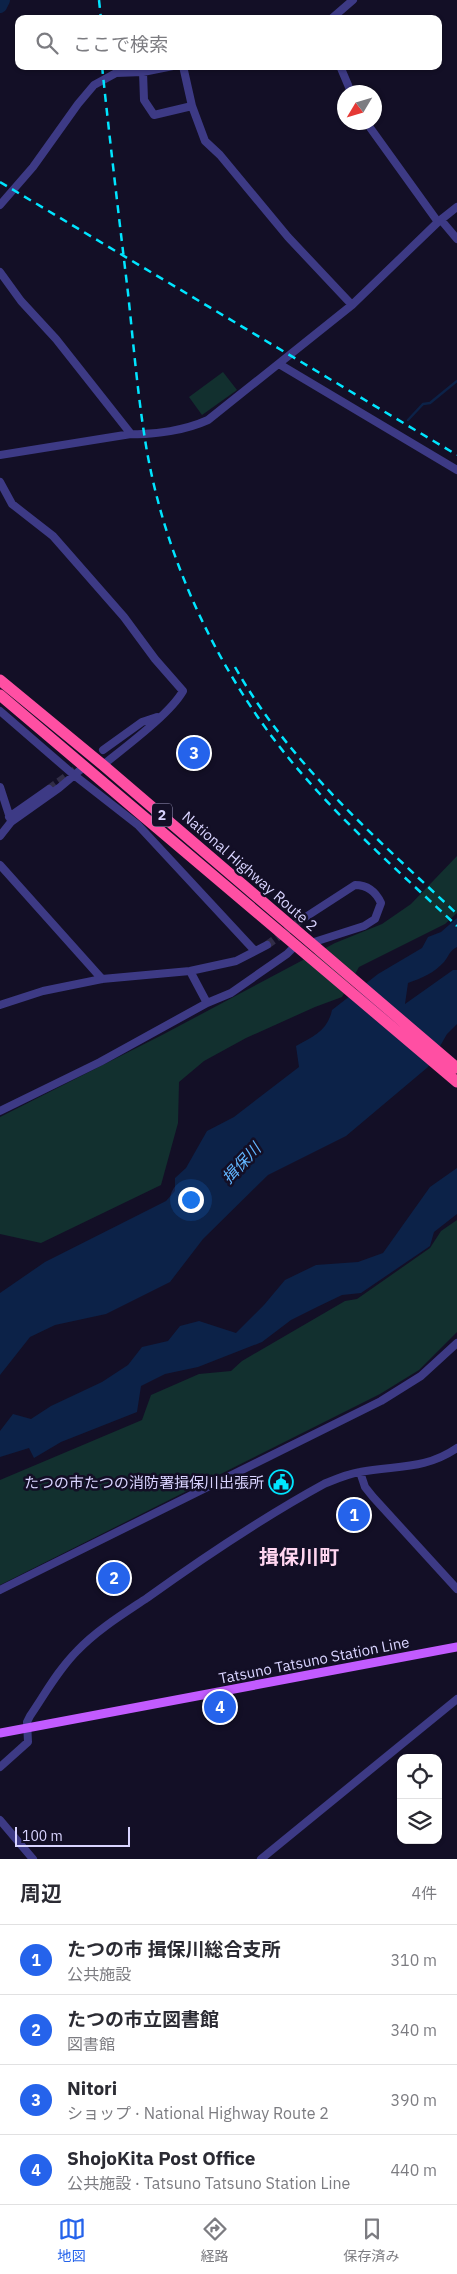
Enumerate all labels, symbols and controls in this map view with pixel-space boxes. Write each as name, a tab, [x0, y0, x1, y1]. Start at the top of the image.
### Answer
search box	[15, 15, 442, 70]
icon: search	[33, 29, 61, 57]
text: ここで検索	[73, 32, 168, 56]
north arrow	[337, 85, 382, 130]
pin: 3	[178, 734, 210, 772]
road number: 2	[152, 804, 172, 826]
street label: National Highway Route 2	[178, 807, 322, 935]
water label: 揖保川	[217, 1137, 266, 1187]
your location	[178, 1187, 204, 1213]
public building icon: たつの市たつの消防署揖保川出張所	[268, 1469, 294, 1495]
place label: たつの市たつの消防署揖保川出張所	[24, 1473, 264, 1492]
pin: 1	[338, 1496, 370, 1534]
district label: 揖保川町	[259, 1543, 339, 1570]
pin: 2	[98, 1559, 130, 1597]
street label: Tatsuno Tatsuno Station Line	[217, 1632, 411, 1688]
pin: 4	[204, 1688, 236, 1726]
map controls	[397, 1754, 442, 1844]
button: locate	[397, 1754, 442, 1799]
button: layers	[397, 1799, 442, 1844]
scale bar	[15, 1824, 130, 1847]
text: 100 m	[22, 1827, 63, 1845]
text: 周辺	[20, 1879, 62, 1907]
text: 4件	[411, 1883, 437, 1903]
text: たつの市 揖保川総合支所	[67, 1937, 281, 1961]
text: 1	[31, 1950, 41, 1970]
text: 310 m	[390, 1950, 437, 1970]
text: 公共施設	[67, 1964, 131, 1984]
text: たつの市立図書館	[67, 2007, 219, 2031]
text: 2	[31, 2020, 41, 2040]
text: 340 m	[390, 2020, 437, 2040]
text: 図書館	[67, 2034, 115, 2054]
text: Nitori	[67, 2076, 117, 2100]
text: 3	[31, 2090, 41, 2110]
text: 390 m	[390, 2090, 437, 2110]
text: ショップ · National Highway Route 2	[67, 2103, 329, 2123]
text: ShojoKita Post Office	[67, 2146, 255, 2170]
text: 4	[31, 2160, 41, 2180]
text: 440 m	[390, 2160, 437, 2180]
text: 公共施設 · Tatsuno Tatsuno Station Line	[67, 2173, 350, 2193]
tab: 地図	[58, 2215, 86, 2265]
tab: 経路	[201, 2215, 229, 2265]
tab: 保存済み	[344, 2215, 400, 2265]

